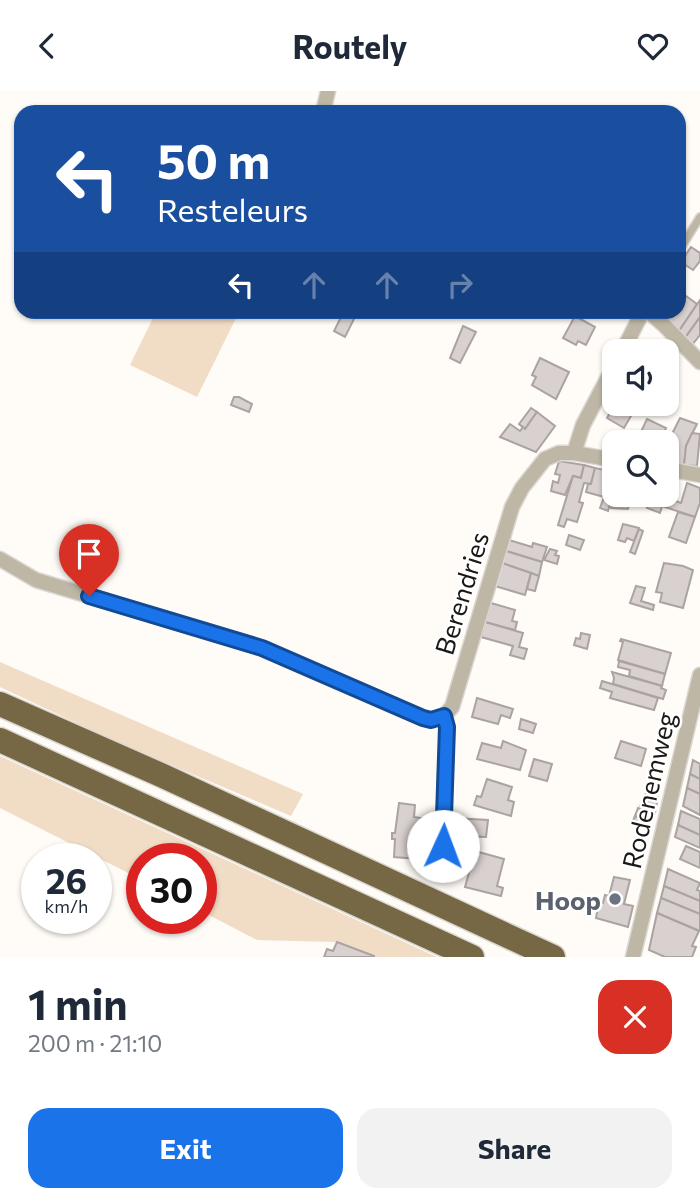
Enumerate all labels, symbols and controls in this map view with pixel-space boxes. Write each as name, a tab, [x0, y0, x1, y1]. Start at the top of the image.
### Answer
text: Routely	[293, 26, 407, 66]
icon: back	[28, 27, 66, 65]
icon: heart	[634, 27, 672, 65]
text: 50 m	[157, 129, 270, 189]
icon: left	[42, 133, 133, 224]
text: Resteleurs	[157, 189, 308, 229]
icon: left	[222, 266, 260, 304]
icon: ahead	[295, 266, 333, 304]
icon: ahead	[368, 266, 406, 304]
icon: right	[441, 266, 479, 304]
map controls	[602, 339, 679, 507]
button: sound	[602, 339, 679, 416]
button: search	[602, 430, 679, 507]
pin	[59, 524, 119, 596]
street label: Berendries	[428, 528, 494, 658]
icon: arrive	[70, 535, 108, 573]
street label: Rodenemweg	[615, 709, 681, 871]
position arrow	[406, 809, 480, 883]
speed limit sign: 30	[126, 843, 217, 934]
text: 26	[46, 858, 87, 901]
place label: Hoop	[535, 884, 601, 915]
marker: Hoop	[607, 891, 623, 907]
text: km/h	[45, 895, 88, 917]
text: 1 min	[28, 977, 128, 1029]
button: close	[598, 980, 672, 1054]
text: 200 m · 21:10	[28, 1029, 162, 1057]
button: Exit	[28, 1108, 343, 1188]
button: Share	[357, 1108, 672, 1188]

